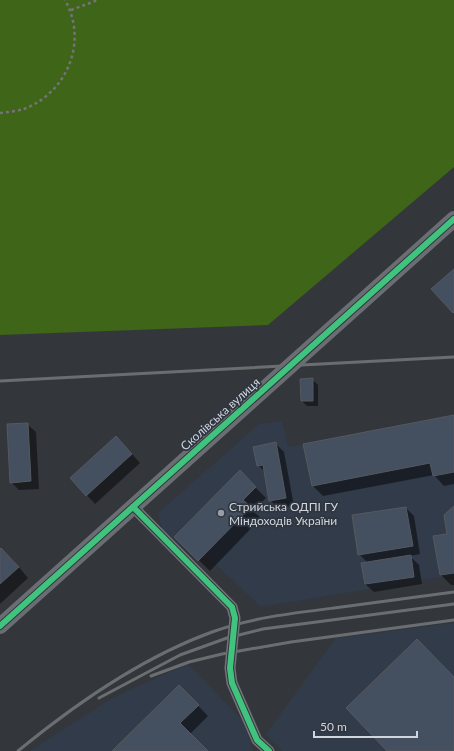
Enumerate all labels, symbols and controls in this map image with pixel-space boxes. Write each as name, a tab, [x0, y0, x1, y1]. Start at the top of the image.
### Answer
street label: Сколівська вулиця	[177, 374, 263, 454]
place label: Стрийська ОДПІ ГУ Міндоходів України	[229, 499, 338, 528]
marker: Стрийська ОДПІ ГУ Міндоходів України	[216, 508, 226, 518]
scale bar	[314, 713, 417, 739]
text: 50 m	[320, 719, 347, 734]

